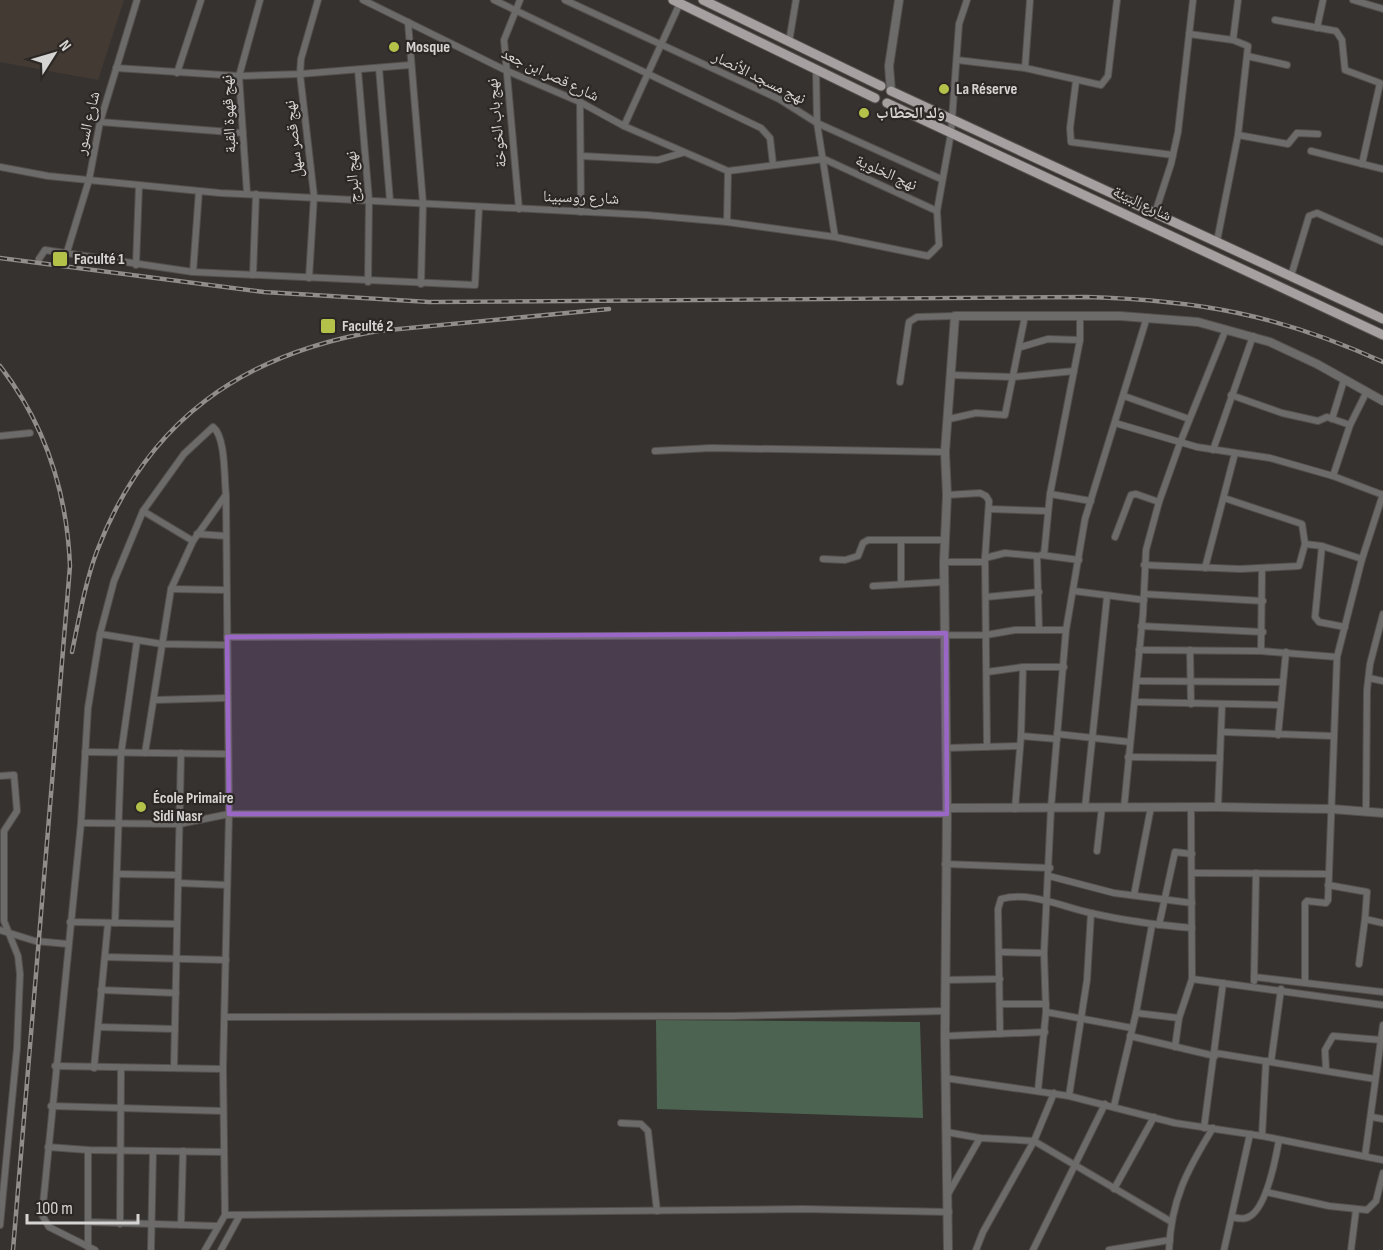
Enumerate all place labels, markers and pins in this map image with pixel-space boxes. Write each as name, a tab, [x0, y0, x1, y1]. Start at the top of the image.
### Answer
place label: Mosque	[406, 38, 450, 57]
marker: Mosque	[387, 40, 401, 54]
place label: La Réserve	[956, 80, 1018, 99]
marker: La Réserve	[937, 82, 951, 96]
place label: ولد الحطاب	[876, 104, 945, 123]
marker: ولد الحطاب	[857, 106, 871, 120]
marker: Faculté 1	[51, 250, 69, 268]
place label: Faculté 1	[74, 250, 125, 269]
marker: Faculté 2	[319, 317, 337, 335]
place label: Faculté 2	[342, 317, 393, 336]
place label: École Primaire Sidi Nasr	[153, 789, 234, 826]
marker: École Primaire Sidi Nasr	[134, 800, 148, 814]

